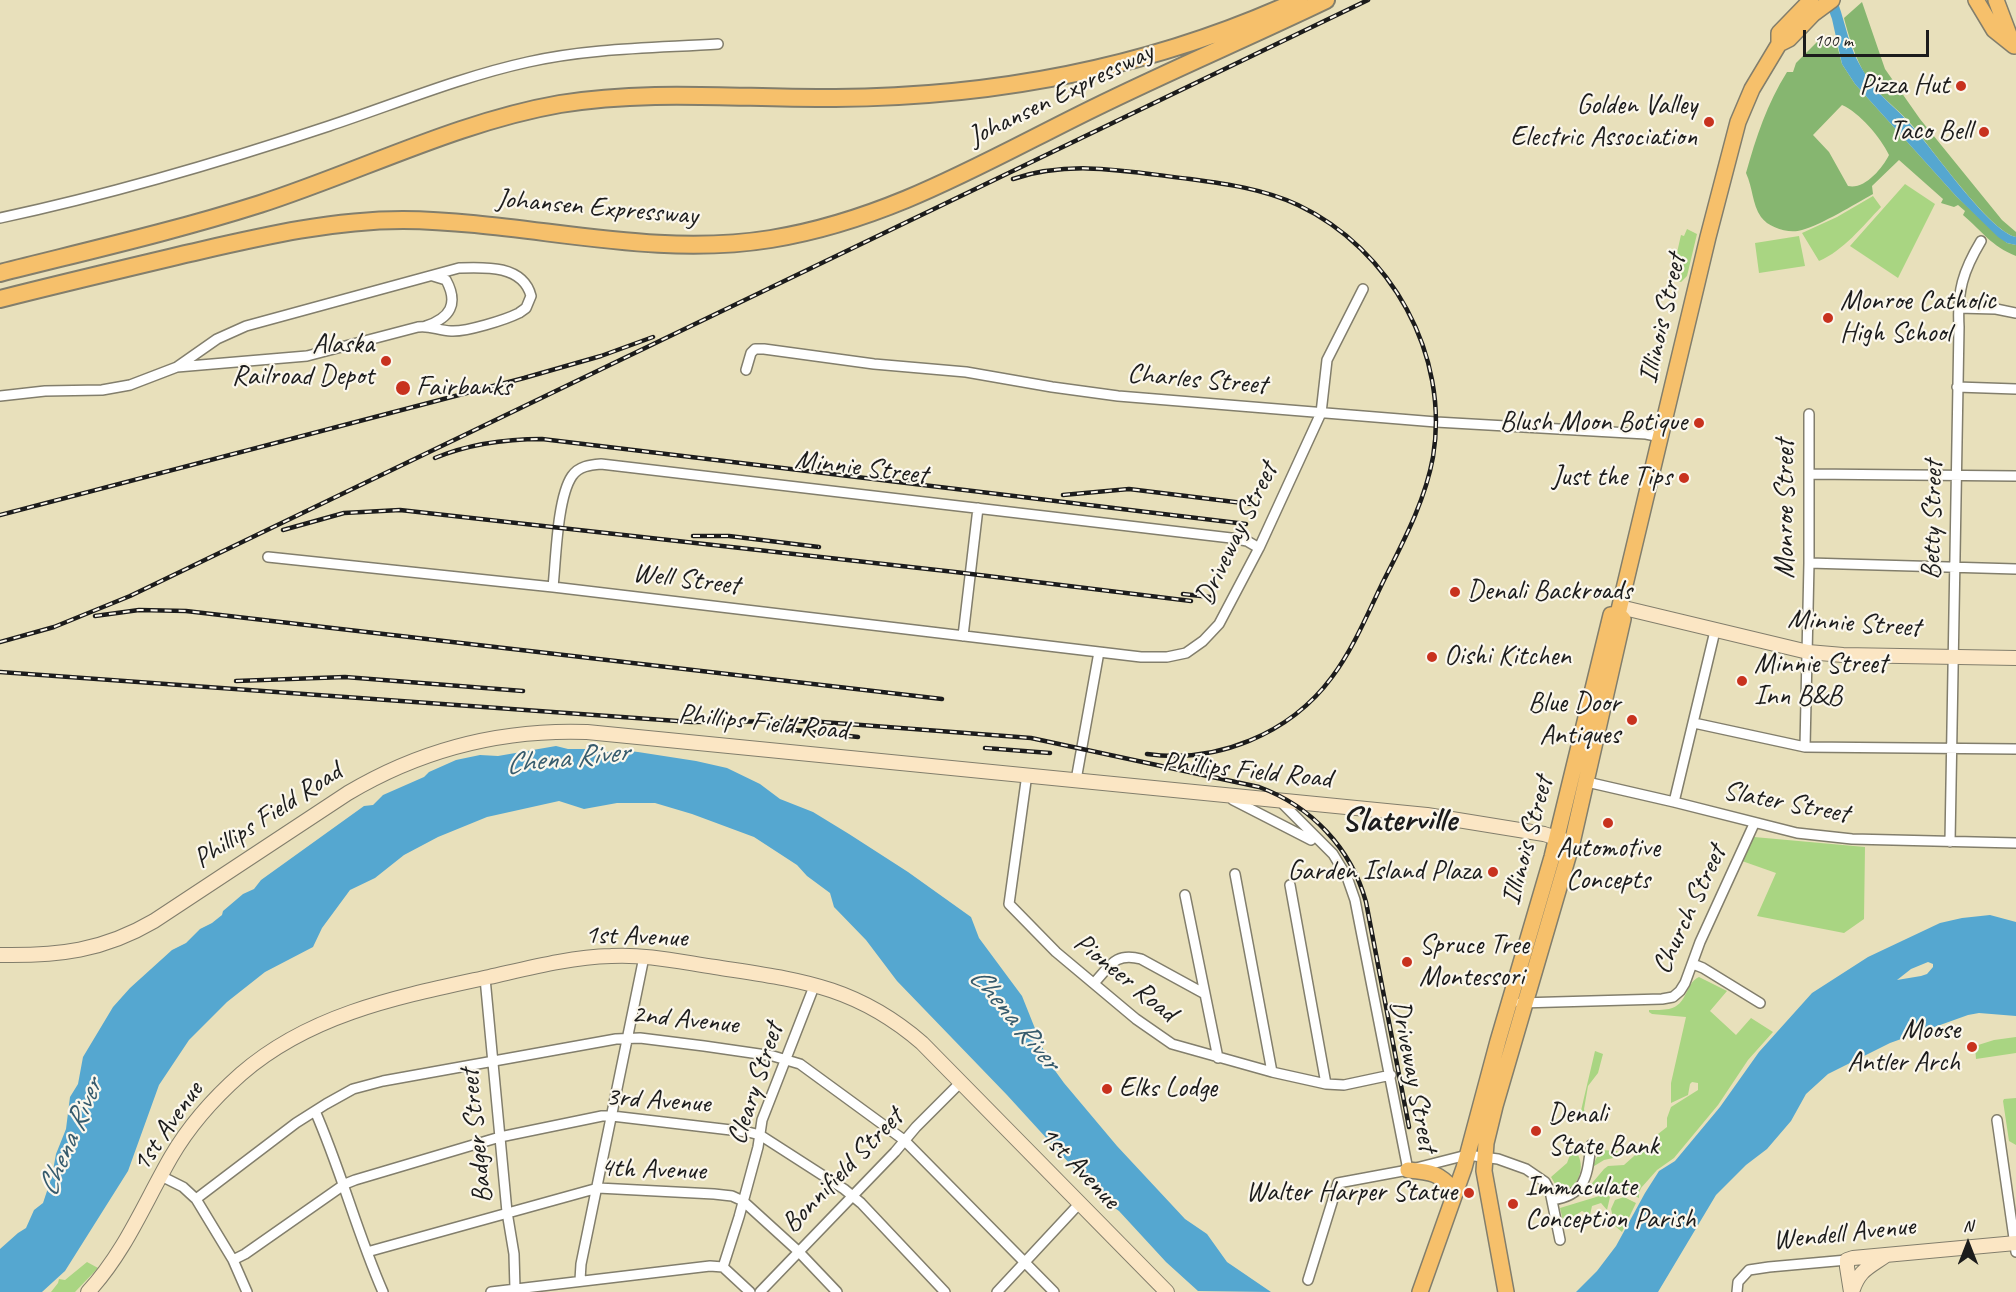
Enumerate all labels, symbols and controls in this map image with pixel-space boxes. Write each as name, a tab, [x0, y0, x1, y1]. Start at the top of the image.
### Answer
scale bar	[1806, 18, 1932, 56]
text: 100 m	[1814, 29, 1853, 51]
street label: Johansen Expressway	[963, 36, 1159, 154]
place label: Pizza Hut	[1859, 69, 1949, 103]
marker: Pizza Hut	[1954, 79, 1968, 93]
place label: Golden Valley Electric Association	[1510, 89, 1697, 155]
marker: Golden Valley Electric Association	[1702, 115, 1716, 129]
place label: Taco Bell	[1889, 115, 1972, 149]
marker: Taco Bell	[1977, 125, 1991, 139]
street label: Johansen Expressway	[495, 182, 699, 234]
street label: Illinois Street	[1632, 251, 1694, 387]
place label: Monroe Catholic High School	[1840, 285, 1996, 351]
marker: Monroe Catholic High School	[1821, 311, 1835, 325]
place label: Alaska Railroad Depot	[232, 328, 374, 394]
marker: Alaska Railroad Depot	[379, 354, 393, 368]
street label: Charles Street	[1126, 357, 1268, 403]
place label: Fairbanks	[416, 371, 511, 405]
marker: Fairbanks	[394, 379, 412, 397]
place label: Blush Moon Botique	[1500, 406, 1687, 440]
marker: Blush Moon Botique	[1692, 416, 1706, 430]
street label: Monroe Street	[1769, 439, 1803, 579]
street label: Minnie Street	[793, 443, 929, 493]
street label: Driveway Street	[1188, 458, 1286, 610]
street label: Betty Street	[1915, 460, 1951, 580]
place label: Just the Tips	[1552, 461, 1672, 495]
marker: Just the Tips	[1677, 471, 1691, 485]
street label: Well Street	[631, 557, 741, 603]
place label: Denali Backroads	[1467, 575, 1632, 609]
marker: Denali Backroads	[1448, 585, 1462, 599]
street label: Minnie Street	[1787, 603, 1921, 645]
place label: Oishi Kitchen	[1444, 640, 1571, 674]
place label: Minnie Street Inn B&B	[1754, 648, 1887, 714]
marker: Oishi Kitchen	[1425, 650, 1439, 664]
marker: Minnie Street Inn B&B	[1735, 674, 1749, 688]
place label: Blue Door Antiques	[1528, 687, 1620, 753]
street label: Phillips Field Road	[677, 697, 849, 749]
marker: Blue Door Antiques	[1625, 713, 1639, 727]
water label: Chena River	[504, 735, 630, 783]
street label: Phillips Field Road	[1161, 745, 1333, 797]
street label: Phillips Field Road	[188, 756, 348, 876]
street label: Illinois Street	[1495, 773, 1561, 909]
street label: Slater Street	[1720, 774, 1852, 832]
district label: Slaterville	[1342, 801, 1456, 841]
marker: Automotive Concepts	[1601, 816, 1615, 830]
place label: Automotive Concepts	[1556, 832, 1660, 898]
street label: Church Street	[1646, 840, 1734, 980]
place label: Garden Island Plaza	[1287, 855, 1481, 889]
marker: Garden Island Plaza	[1486, 865, 1500, 879]
street label: 1st Avenue	[584, 918, 688, 956]
street label: Pioneer Road	[1067, 926, 1183, 1030]
place label: Spruce Tree Montessori	[1419, 929, 1529, 995]
marker: Spruce Tree Montessori	[1400, 955, 1414, 969]
water label: Chena River	[961, 960, 1067, 1078]
street label: Driveway Street	[1382, 997, 1444, 1155]
street label: 2nd Avenue	[630, 998, 740, 1042]
place label: Moose Antler Arch	[1847, 1014, 1960, 1080]
street label: Cleary Street	[721, 1019, 791, 1149]
marker: Moose Antler Arch	[1965, 1040, 1979, 1054]
street label: Badger Street	[453, 1067, 501, 1205]
place label: Elks Lodge	[1119, 1072, 1217, 1106]
water label: Chena River	[30, 1074, 112, 1202]
street label: 1st Avenue	[125, 1075, 211, 1179]
street label: 3rd Avenue	[605, 1081, 711, 1121]
marker: Elks Lodge	[1100, 1082, 1114, 1096]
place label: Denali State Bank	[1548, 1098, 1658, 1164]
street label: Bonnifield Street	[775, 1102, 911, 1240]
street label: 1st Avenue	[1031, 1119, 1127, 1217]
marker: Denali State Bank	[1529, 1124, 1543, 1138]
street label: 4th Avenue	[600, 1151, 706, 1189]
place label: Immaculate Conception Parish	[1525, 1171, 1696, 1237]
place label: Walter Harper Statue	[1246, 1176, 1457, 1210]
marker: Walter Harper Statue	[1462, 1186, 1476, 1200]
marker: Immaculate Conception Parish	[1506, 1197, 1520, 1211]
street label: Wendell Avenue	[1771, 1210, 1917, 1258]
north arrow	[1938, 1214, 1998, 1274]
text: N	[1963, 1216, 1973, 1236]

